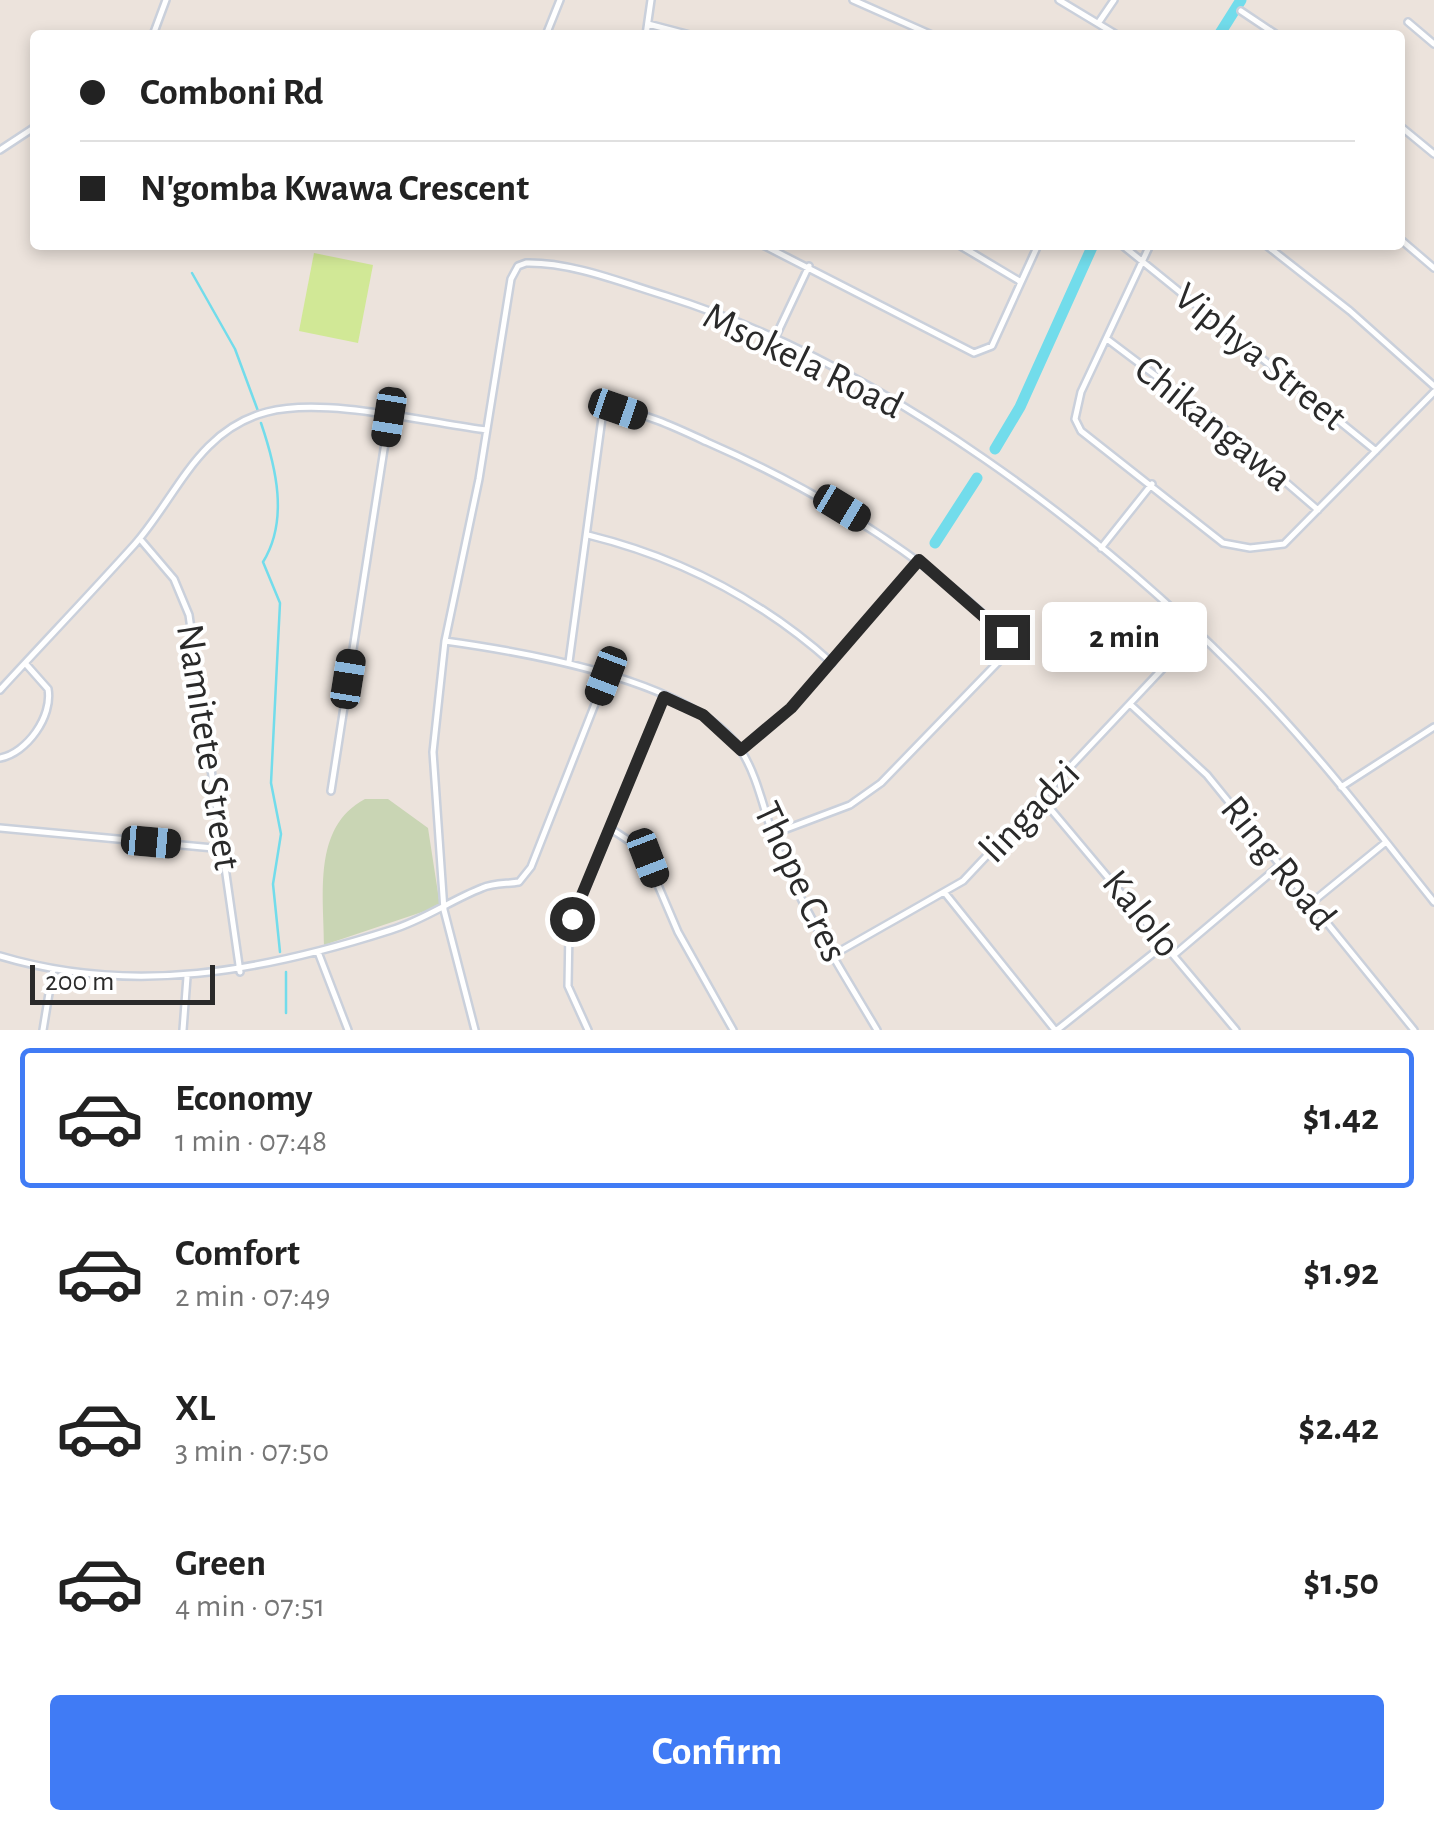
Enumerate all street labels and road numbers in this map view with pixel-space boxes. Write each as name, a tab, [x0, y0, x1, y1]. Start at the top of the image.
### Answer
street label: Viphya Street	[1166, 276, 1354, 438]
street label: Msokela Road	[697, 296, 909, 426]
street label: Chikangawa	[1127, 349, 1299, 499]
street label: Namitete Street	[169, 621, 247, 873]
street label: lingadzi	[972, 753, 1088, 871]
street label: Ring Road	[1213, 789, 1343, 937]
street label: Thope Cres	[746, 796, 854, 968]
street label: Kalolo	[1094, 863, 1188, 965]

